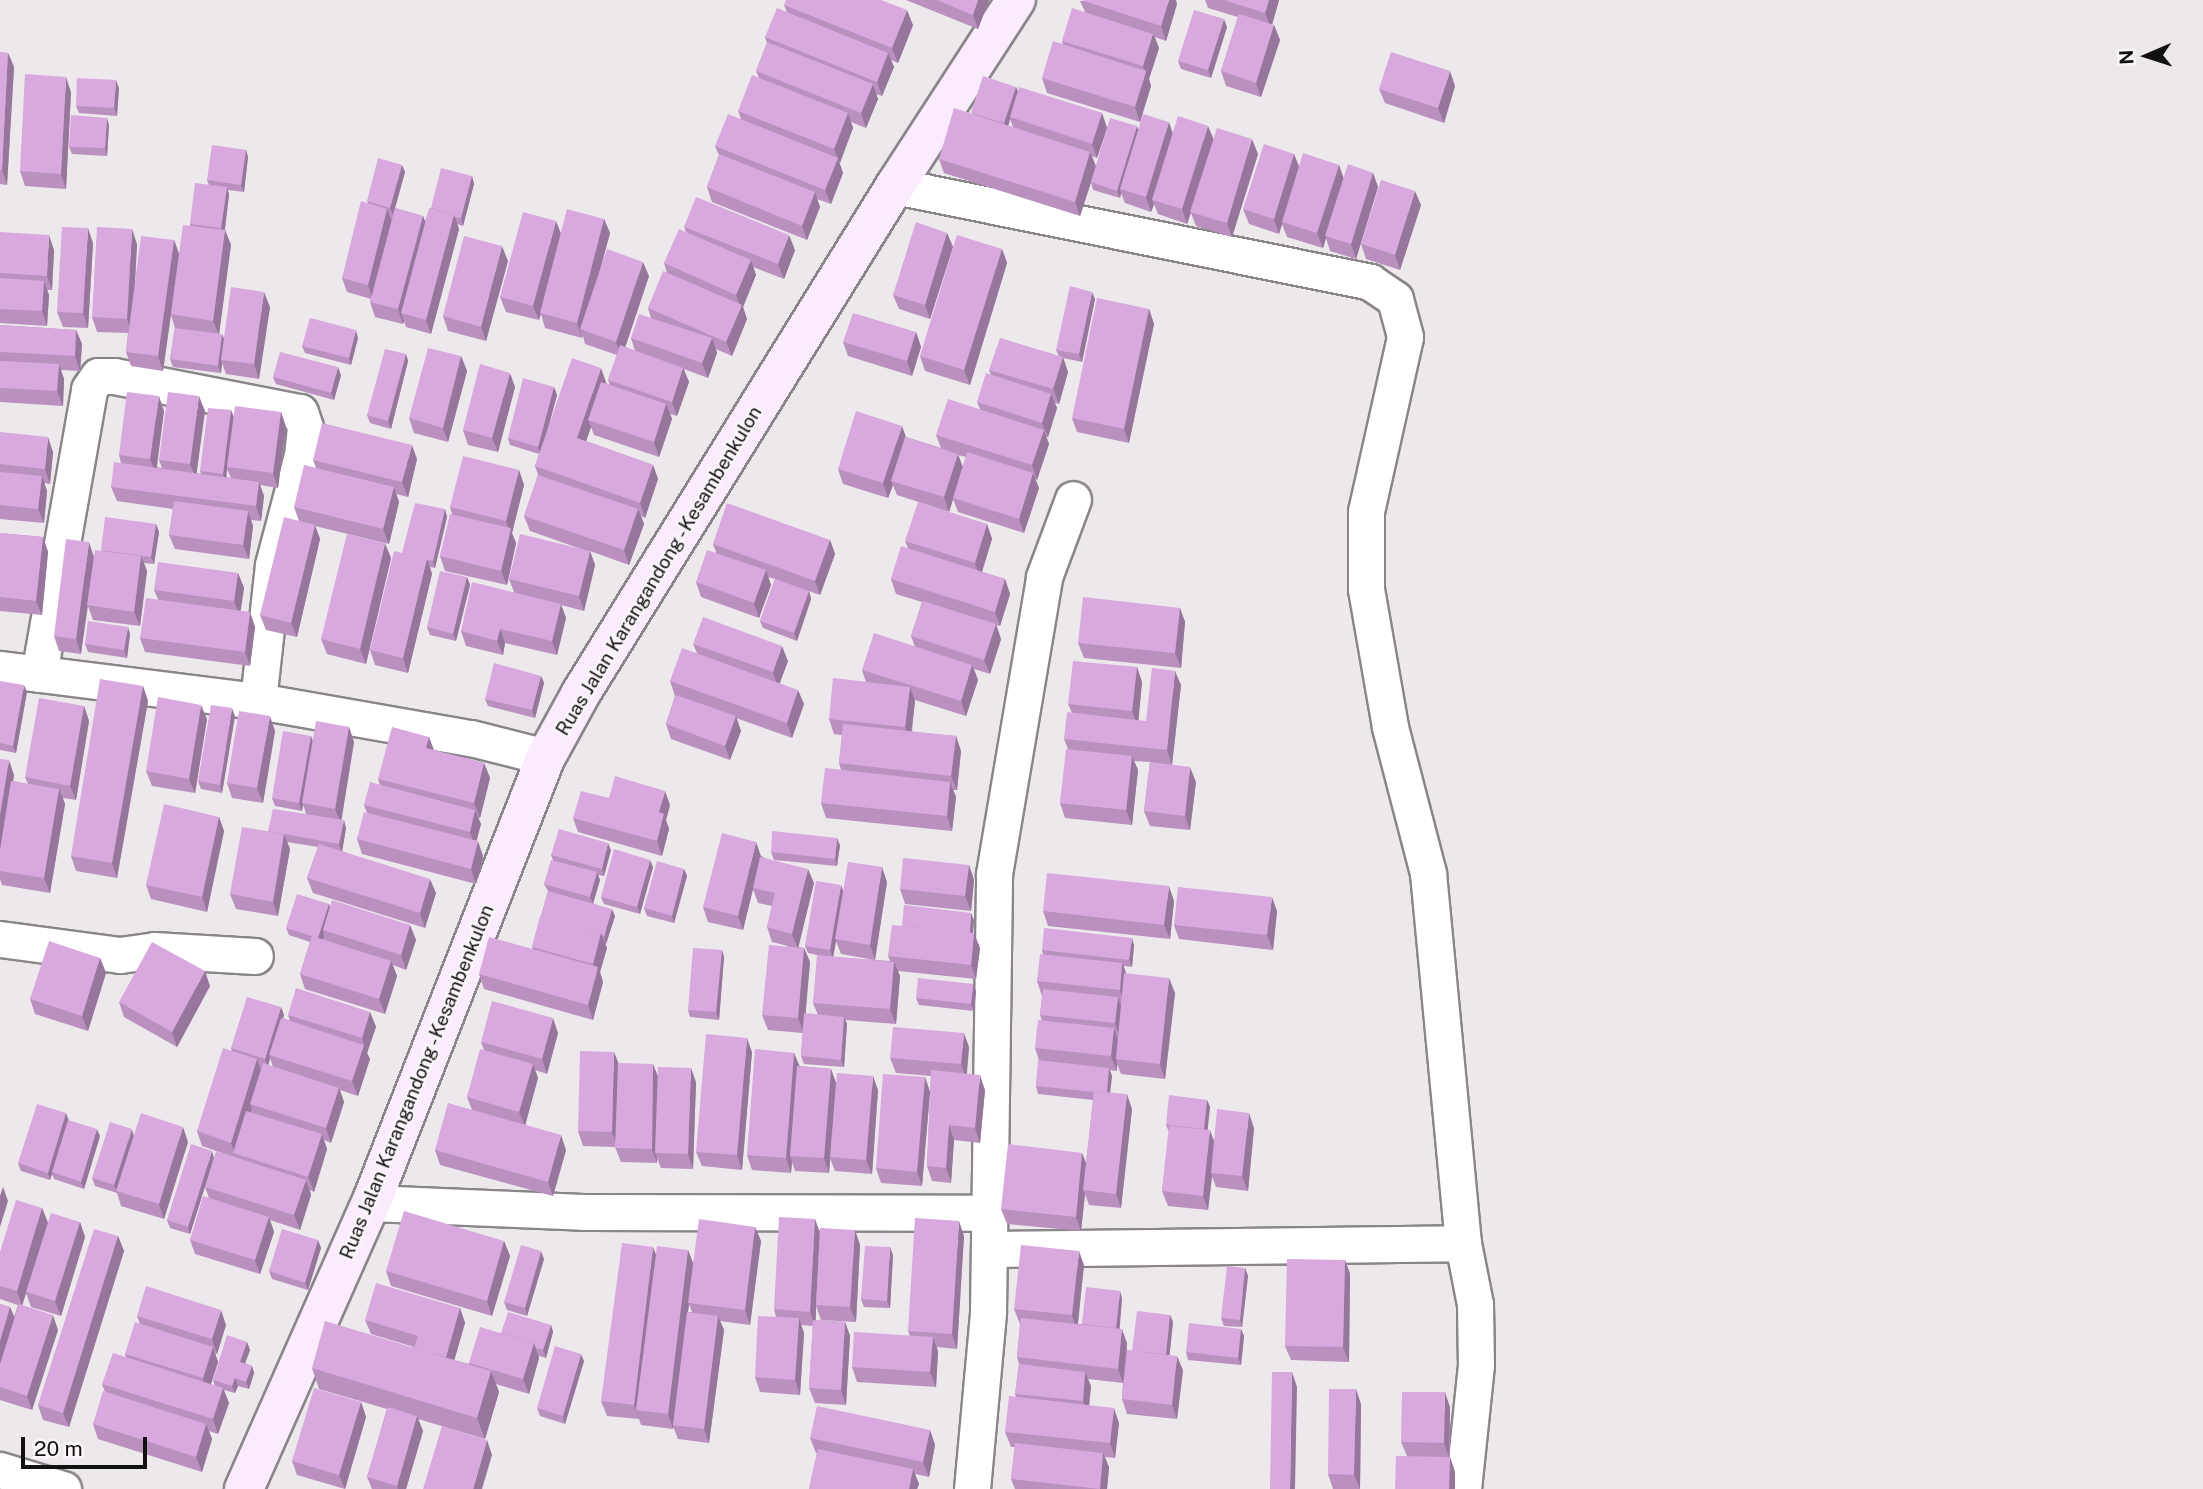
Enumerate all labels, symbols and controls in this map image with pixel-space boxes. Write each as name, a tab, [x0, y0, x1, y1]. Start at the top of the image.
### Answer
north arrow	[2112, 21, 2182, 91]
text: N	[2115, 49, 2137, 65]
street label: Ruas Jalan Karangandong - Kesambenkulon	[550, 400, 768, 742]
street label: Ruas Jalan Karangandong - Kesambenkulon	[334, 899, 500, 1265]
scale bar	[24, 1422, 150, 1466]
text: 20 m	[34, 1436, 83, 1461]

